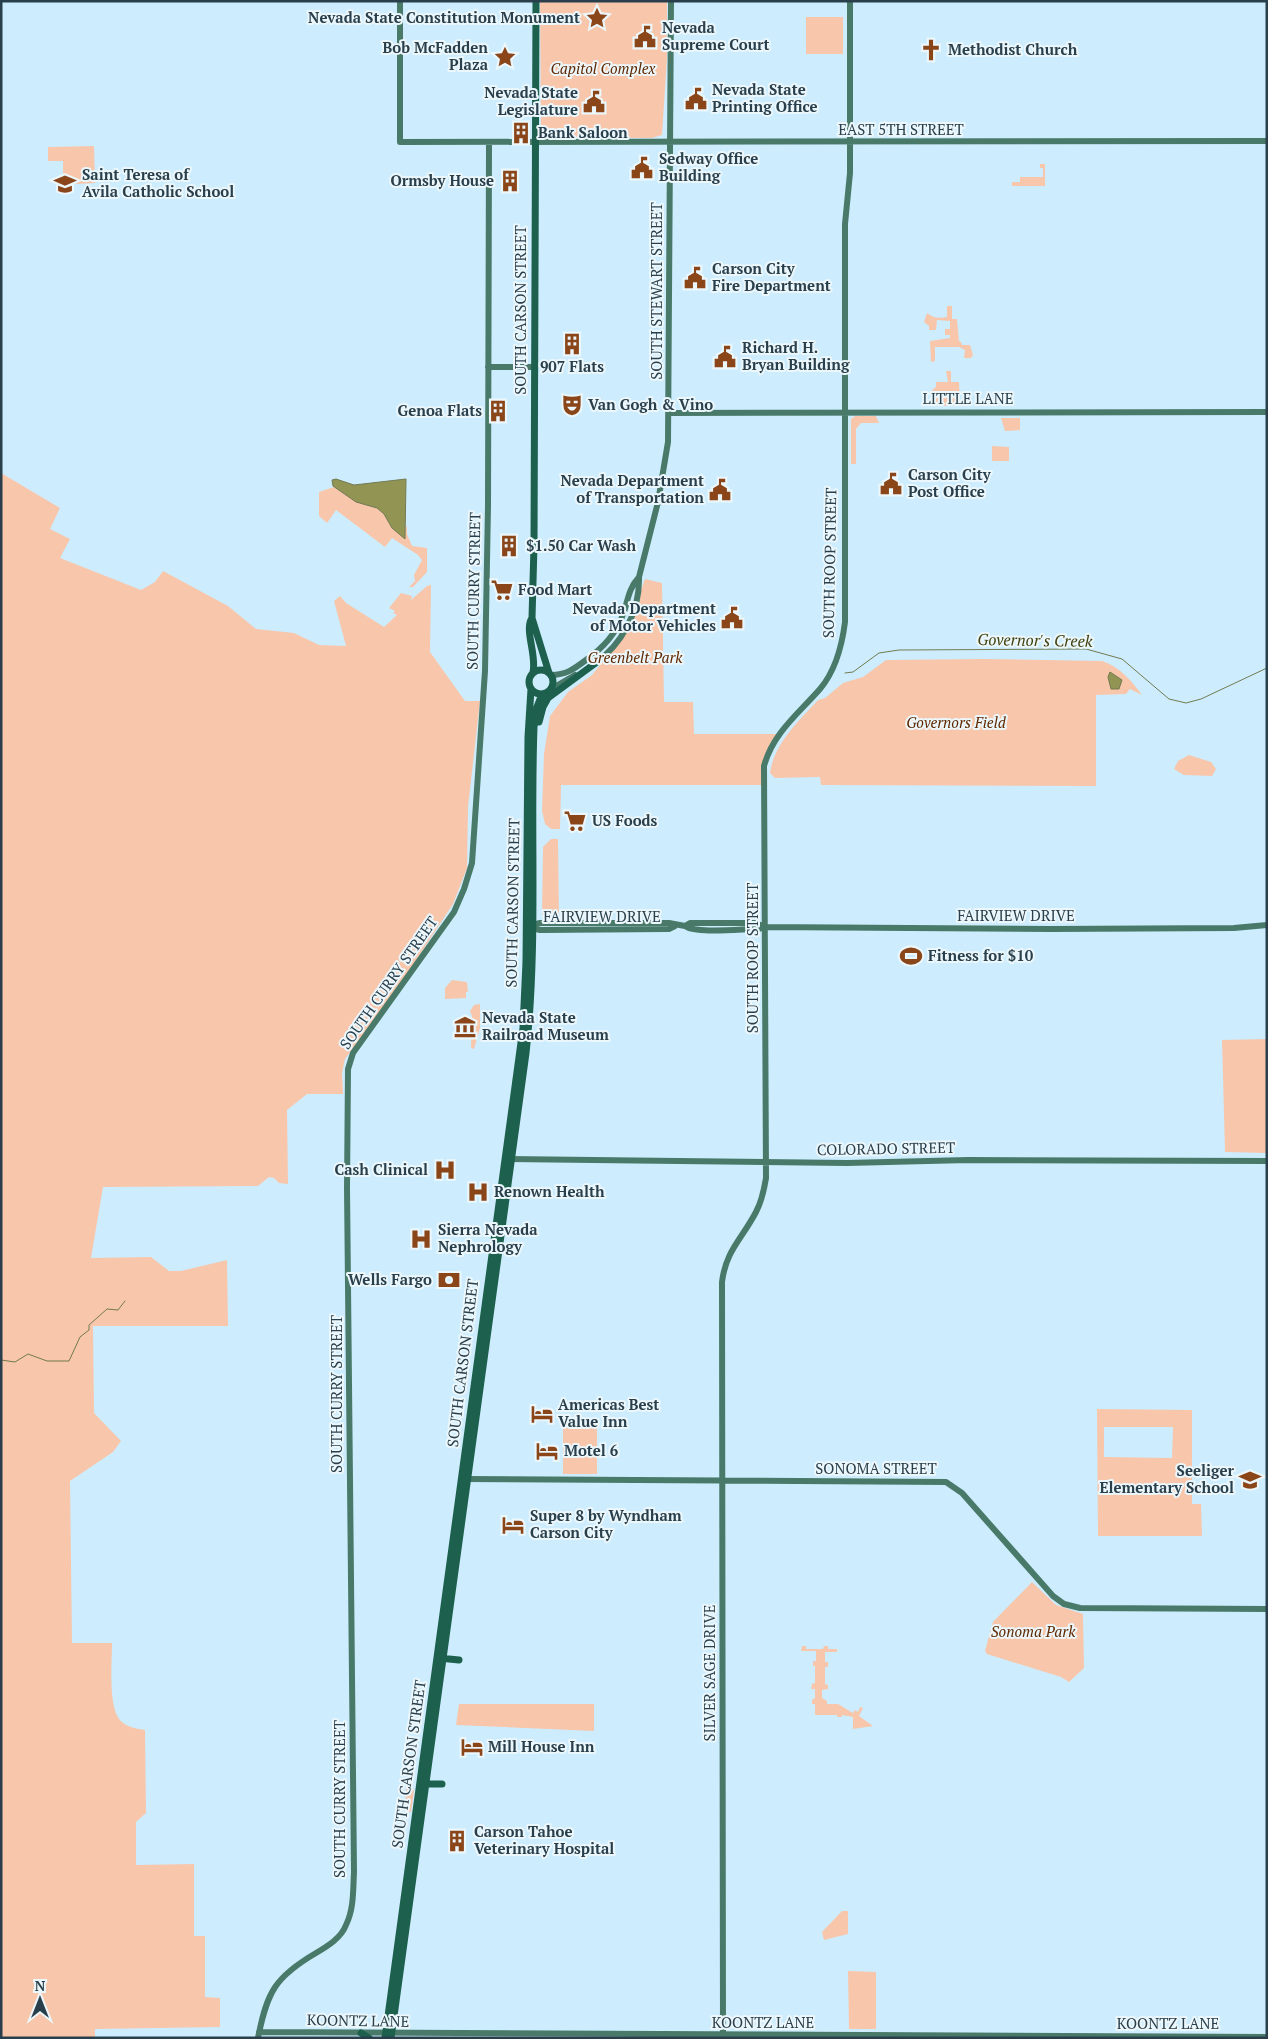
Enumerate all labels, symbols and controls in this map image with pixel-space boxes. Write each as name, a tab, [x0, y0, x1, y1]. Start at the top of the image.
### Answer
place icon: Nevada State Constitution Monument	[584, 5, 610, 31]
place label: Nevada State Constitution Monument	[308, 7, 580, 27]
place label: Nevada Supreme Court	[662, 17, 769, 54]
public building icon: Nevada Supreme Court	[632, 24, 658, 50]
place label: Bob McFadden Plaza	[383, 37, 489, 74]
church icon: Methodist Church	[918, 37, 944, 63]
place label: Methodist Church	[948, 39, 1078, 59]
place icon: Bob McFadden Plaza	[492, 44, 518, 70]
park label: Capitol Complex	[551, 58, 656, 78]
place label: Nevada State Printing Office	[712, 79, 818, 116]
place label: Nevada State Legislature	[484, 82, 578, 119]
public building icon: Nevada State Printing Office	[683, 86, 709, 112]
public building icon: Nevada State Legislature	[581, 89, 607, 115]
street label: EAST 5TH STREET	[838, 119, 964, 139]
building icon: Bank Saloon	[508, 120, 534, 146]
place label: Bank Saloon	[538, 122, 628, 142]
place label: Sedway Office Building	[659, 148, 758, 185]
public building icon: Sedway Office Building	[629, 155, 655, 181]
place label: Saint Teresa of Avila Catholic School	[82, 164, 234, 201]
building icon: Ormsby House	[497, 168, 523, 194]
place label: Ormsby House	[390, 170, 494, 190]
school or university icon: Saint Teresa of Avila Catholic School	[52, 171, 78, 197]
street label: SOUTH STEWART STREET	[646, 202, 666, 380]
street label: SOUTH CARSON STREET	[510, 225, 530, 395]
place label: Carson City Fire Department	[712, 258, 831, 295]
public building icon: Carson City Fire Department	[682, 265, 708, 291]
building icon: 907 Flats	[559, 331, 585, 357]
place label: Richard H. Bryan Building	[742, 337, 850, 374]
public building icon: Richard H. Bryan Building	[712, 344, 738, 370]
place label: 907 Flats	[540, 356, 604, 376]
street label: LITTLE LANE	[923, 388, 1013, 408]
theatre icon: Van Gogh & Vino	[559, 392, 585, 418]
place label: Van Gogh & Vino	[588, 394, 713, 414]
building icon: Genoa Flats	[485, 398, 511, 424]
place label: Genoa Flats	[398, 400, 482, 420]
place label: Carson City Post Office	[908, 464, 992, 501]
place label: Nevada Department of Transportation	[560, 470, 704, 507]
public building icon: Carson City Post Office	[878, 471, 904, 497]
public building icon: Nevada Department of Transportation	[707, 477, 733, 503]
street label: SOUTH ROOP STREET	[818, 488, 840, 638]
street label: SOUTH CURRY STREET	[462, 512, 484, 670]
building icon: $1.50 Car Wash	[496, 533, 522, 559]
place label: $1.50 Car Wash	[526, 535, 637, 555]
supermarket icon: Food Mart	[489, 577, 515, 603]
place label: Food Mart	[518, 579, 592, 599]
place label: Nevada Department of Motor Vehicles	[572, 598, 716, 635]
public building icon: Nevada Department of Motor Vehicles	[719, 605, 745, 631]
water label: Governor's Creek	[977, 628, 1093, 652]
park label: Greenbelt Park	[587, 647, 683, 667]
park label: Governors Field	[906, 712, 1007, 732]
supermarket icon: US Foods	[562, 808, 588, 834]
place label: US Foods	[592, 810, 658, 830]
street label: SOUTH CARSON STREET	[501, 818, 523, 988]
street label: SOUTH ROOP STREET	[742, 883, 762, 1033]
street label: FAIRVIEW DRIVE	[957, 905, 1075, 925]
street label: FAIRVIEW DRIVE	[543, 906, 661, 926]
street label: SOUTH CURRY STREET	[335, 912, 442, 1053]
sports icon: Fitness for $10	[898, 943, 924, 969]
place label: Fitness for $10	[928, 945, 1034, 965]
place label: Nevada State Railroad Museum	[482, 1007, 609, 1044]
museum icon: Nevada State Railroad Museum	[452, 1014, 478, 1040]
street label: COLORADO STREET	[817, 1137, 955, 1159]
hospital icon: Cash Clinical	[432, 1157, 458, 1183]
place label: Cash Clinical	[334, 1159, 428, 1179]
hospital icon: Renown Health	[465, 1179, 491, 1205]
place label: Renown Health	[494, 1181, 605, 1201]
place label: Sierra Nevada Nephrology	[438, 1219, 538, 1256]
hospital icon: Sierra Nevada Nephrology	[408, 1226, 434, 1252]
bank icon: Wells Fargo	[436, 1267, 462, 1293]
place label: Wells Fargo	[348, 1269, 432, 1289]
street label: SOUTH CARSON STREET	[442, 1278, 482, 1448]
street label: SOUTH CURRY STREET	[326, 1315, 346, 1473]
place label: Americas Best Value Inn	[558, 1394, 659, 1431]
hotel icon: Americas Best Value Inn	[529, 1401, 555, 1427]
hotel icon: Motel 6	[534, 1438, 560, 1464]
place label: Motel 6	[564, 1440, 619, 1460]
street label: SONOMA STREET	[815, 1458, 937, 1478]
place label: Seeliger Elementary School	[1099, 1460, 1235, 1497]
school or university icon: Seeliger Elementary School	[1237, 1467, 1263, 1493]
place label: Super 8 by Wyndham Carson City	[530, 1505, 682, 1542]
hotel icon: Super 8 by Wyndham Carson City	[500, 1512, 526, 1538]
street label: SILVER SAGE DRIVE	[699, 1605, 719, 1741]
park label: Sonoma Park	[991, 1621, 1076, 1641]
street label: SOUTH CARSON STREET	[386, 1679, 430, 1849]
street label: SOUTH CURRY STREET	[329, 1720, 349, 1878]
hotel icon: Mill House Inn	[459, 1734, 485, 1760]
place label: Mill House Inn	[488, 1736, 595, 1756]
place label: Carson Tahoe Veterinary Hospital	[474, 1821, 614, 1858]
building icon: Carson Tahoe Veterinary Hospital	[444, 1828, 470, 1854]
north arrow	[15, 1974, 65, 2024]
text: N	[35, 1976, 46, 1995]
street label: KOONTZ LANE	[307, 2009, 409, 2031]
street label: KOONTZ LANE	[712, 2012, 814, 2032]
street label: KOONTZ LANE	[1117, 2013, 1219, 2033]

